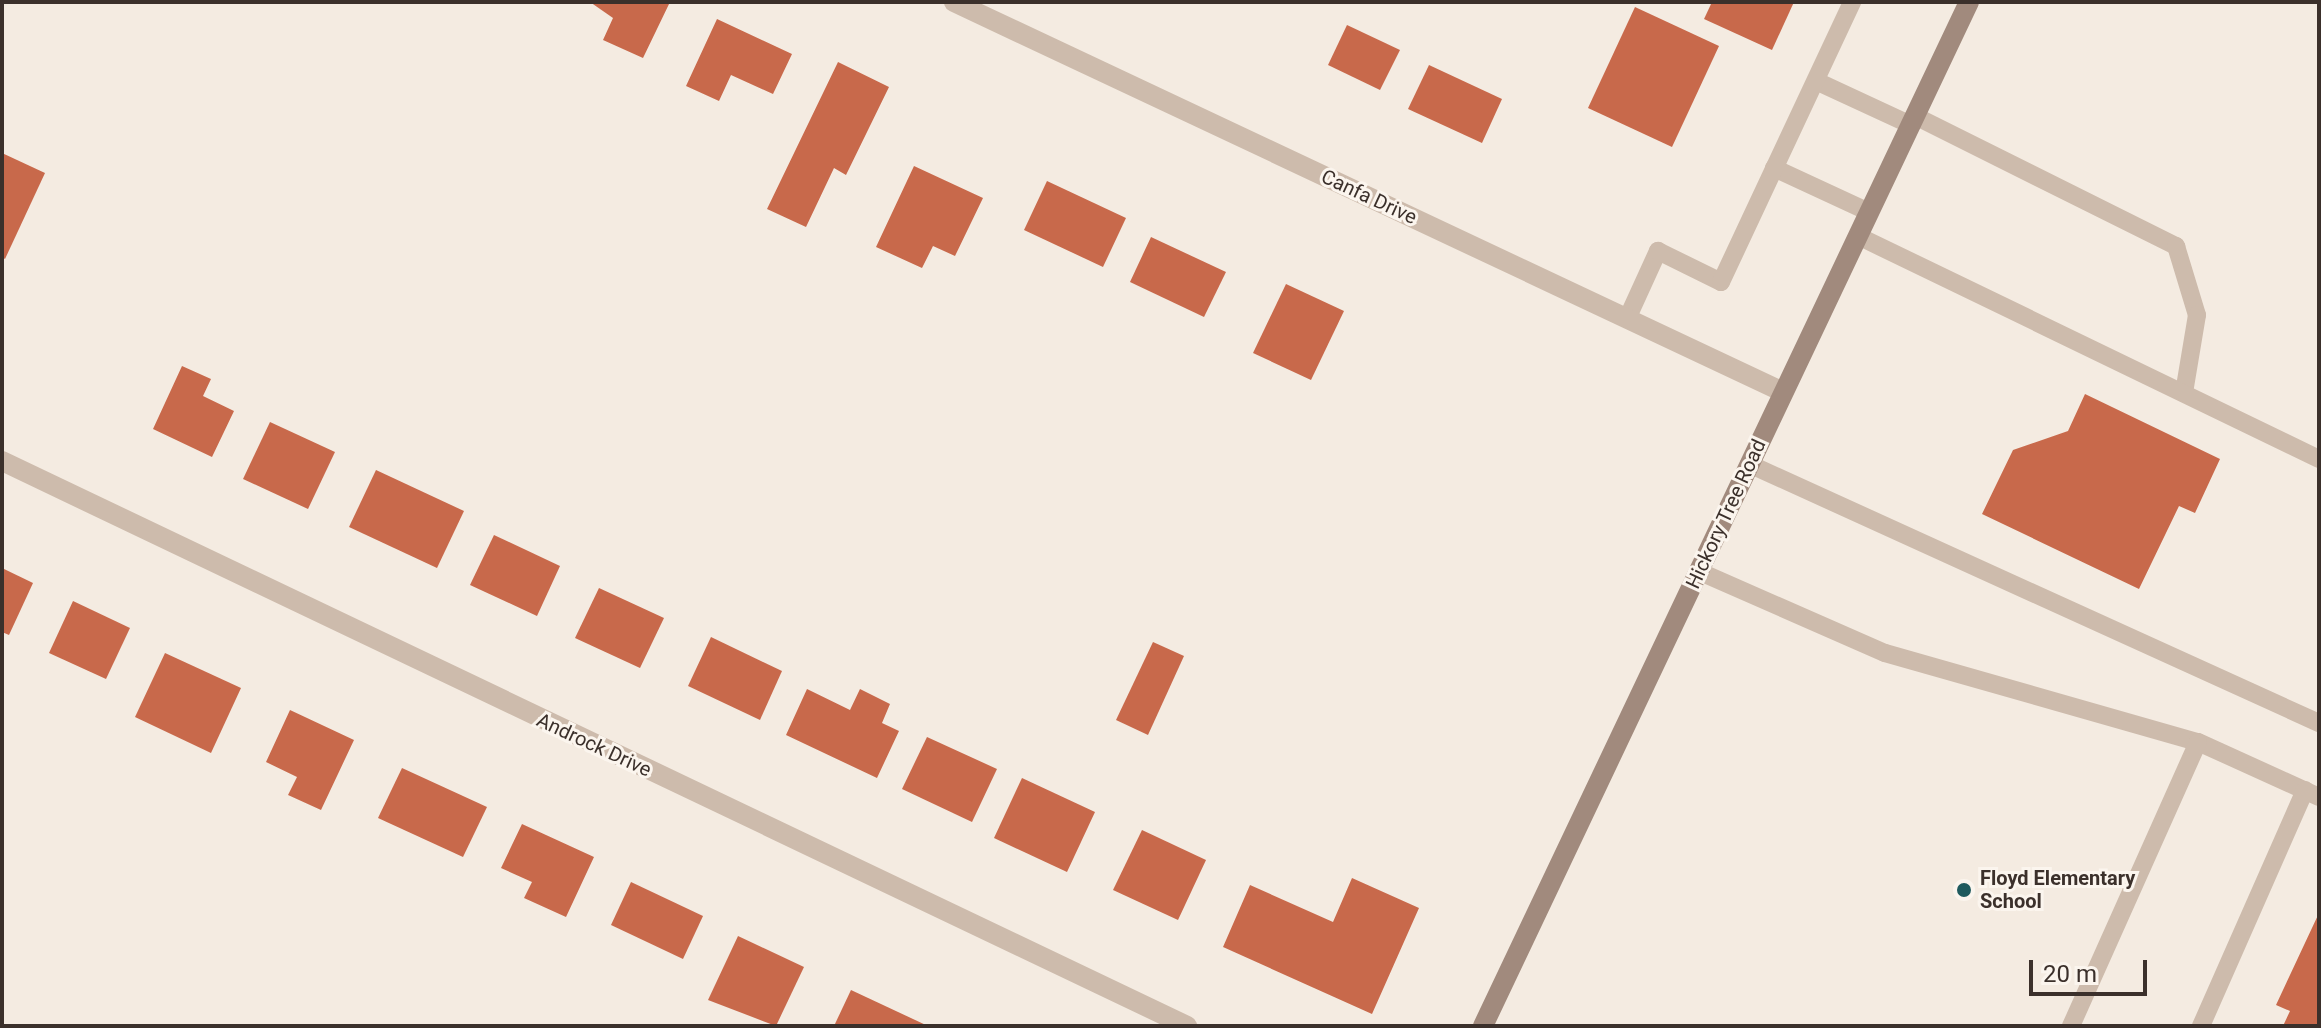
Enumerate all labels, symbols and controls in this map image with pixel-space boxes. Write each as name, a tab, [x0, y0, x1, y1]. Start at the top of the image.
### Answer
street label: Canfa Drive	[1317, 164, 1421, 230]
street label: Hickory Tree Road	[1681, 435, 1771, 593]
street label: Androck Drive	[533, 708, 655, 782]
place label: Floyd Elementary School	[1980, 866, 2135, 913]
marker: Floyd Elementary School	[1955, 881, 1973, 899]
scale bar	[2033, 944, 2151, 994]
text: 20 m	[2043, 960, 2097, 988]

